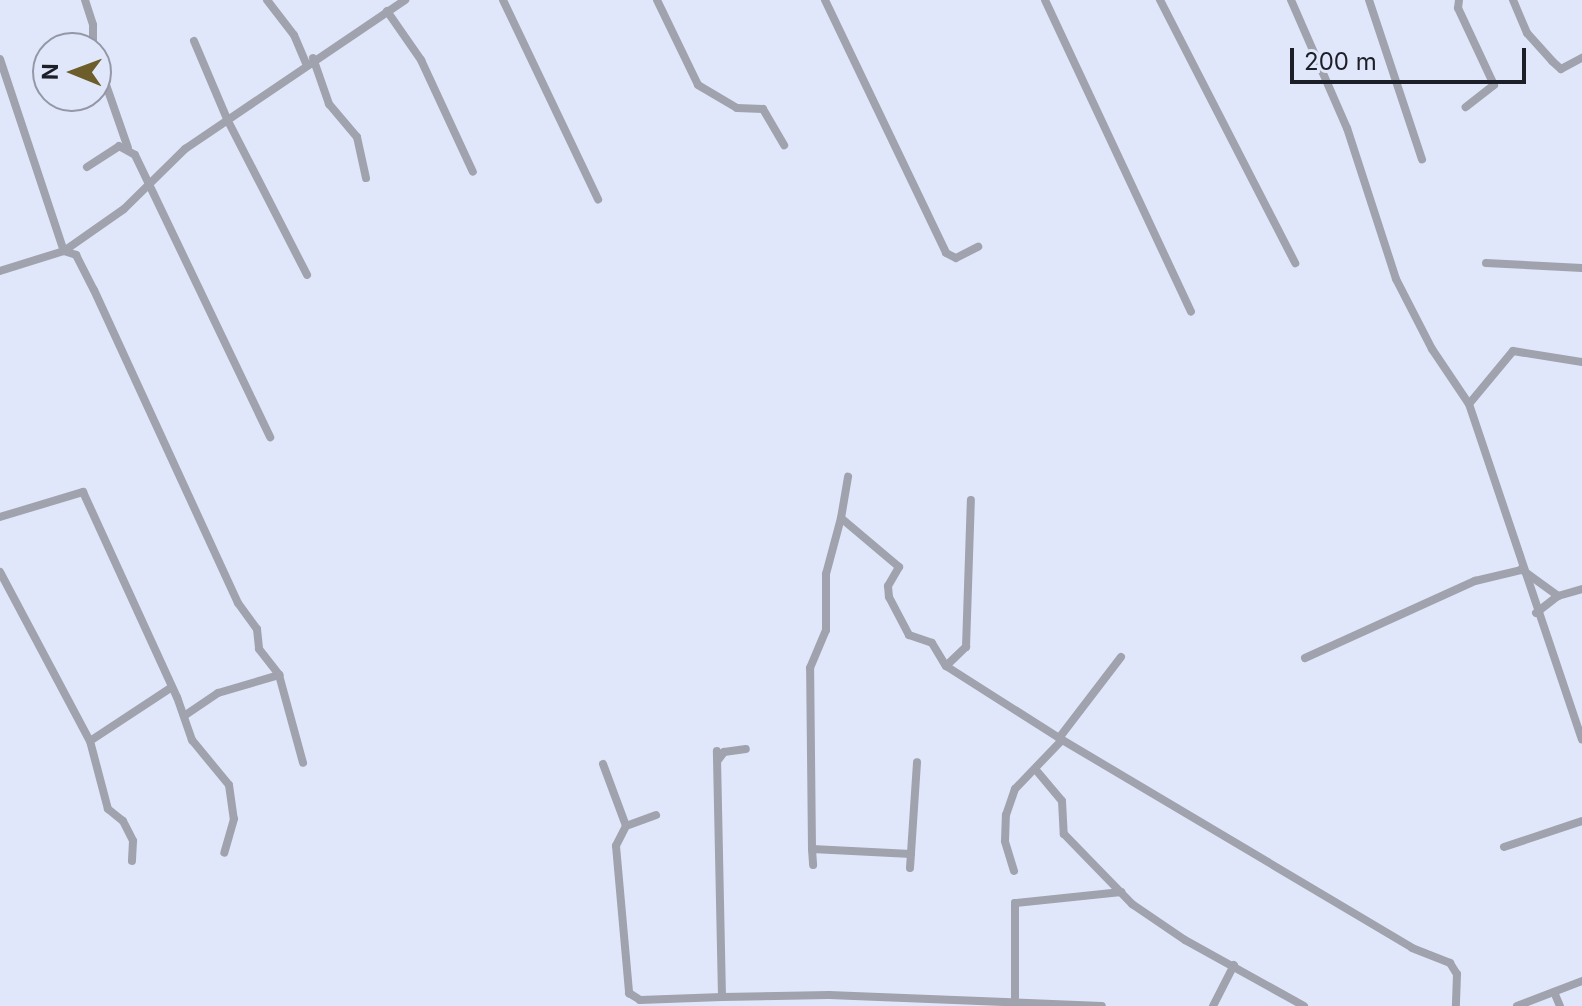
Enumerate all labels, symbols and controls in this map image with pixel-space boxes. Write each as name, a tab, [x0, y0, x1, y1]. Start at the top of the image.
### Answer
north arrow	[32, 32, 112, 112]
scale bar	[1294, 32, 1530, 82]
text: 200 m	[1304, 47, 1377, 76]
text: N	[37, 63, 63, 80]

